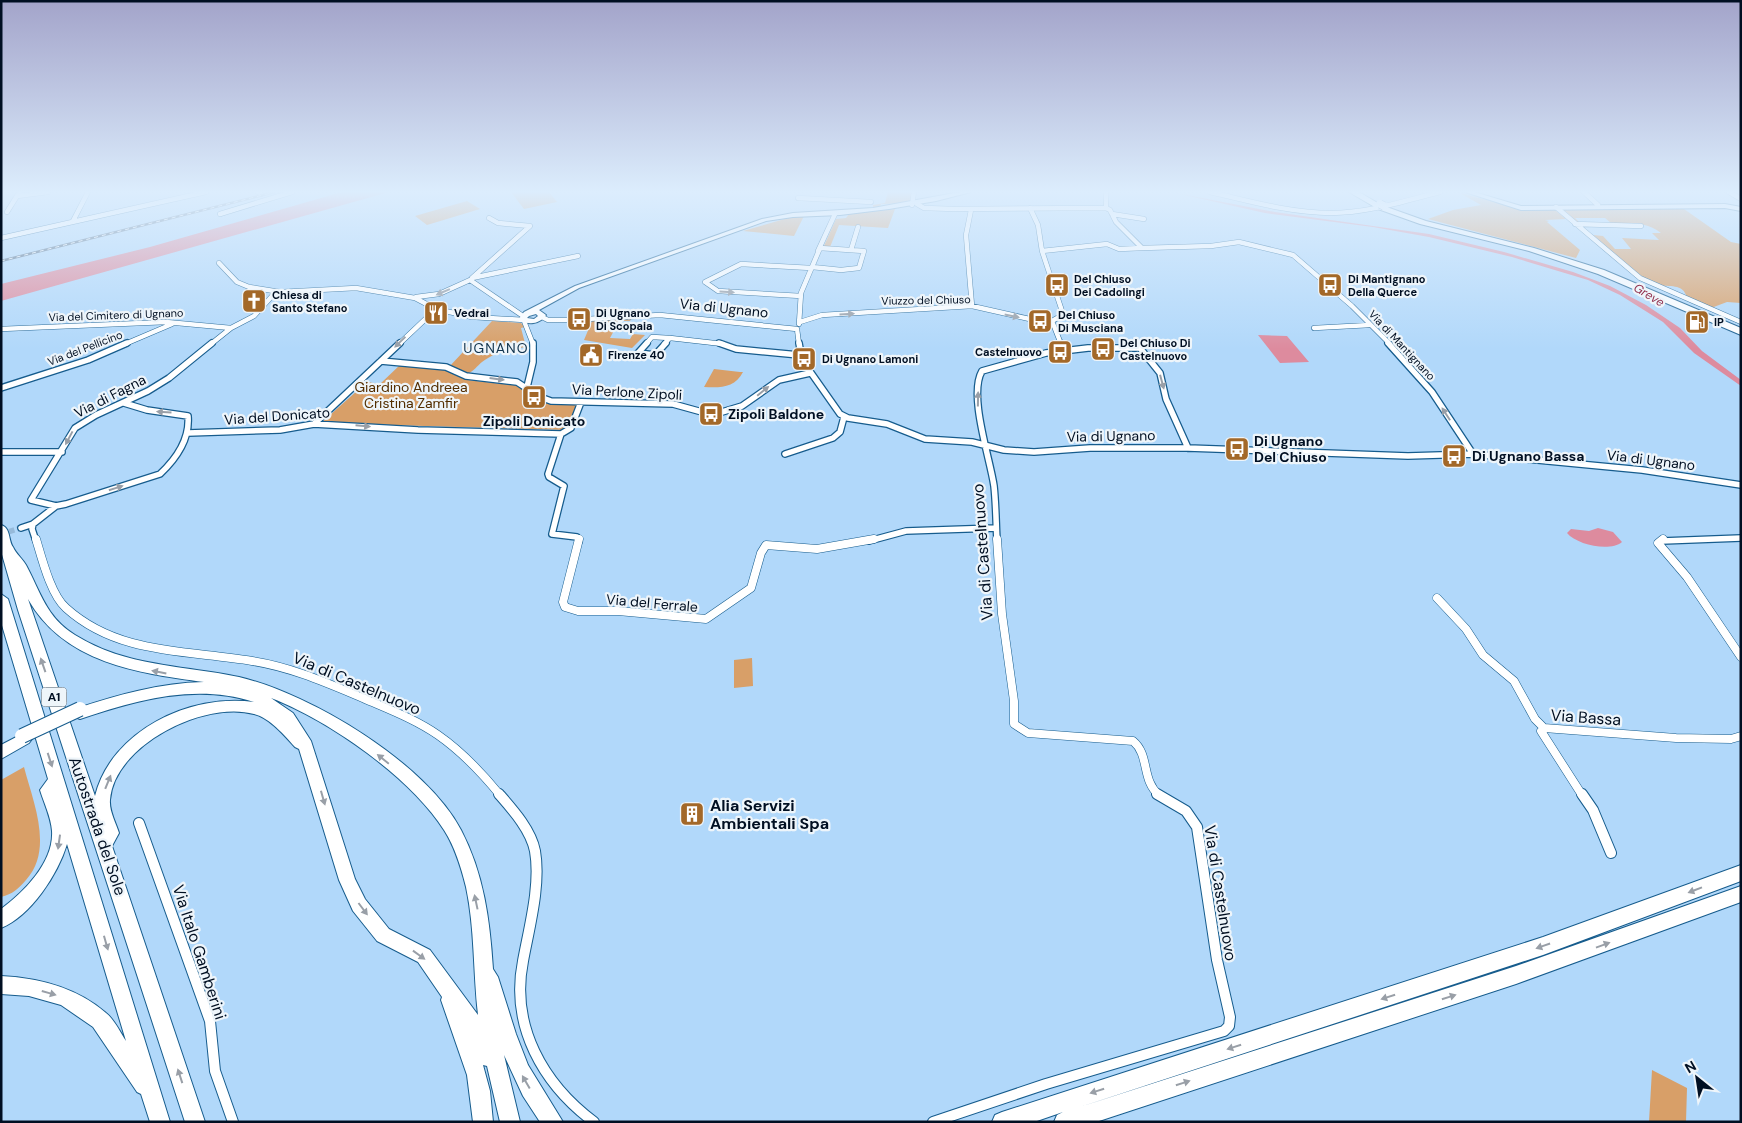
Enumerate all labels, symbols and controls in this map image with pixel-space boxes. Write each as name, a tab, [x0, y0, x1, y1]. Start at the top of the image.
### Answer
bus stop icon: Del Chiuso Dei Cadolingi	[1044, 272, 1070, 298]
place label: Del Chiuso Dei Cadolingi	[1074, 272, 1145, 299]
bus stop icon: Di Mantignano Della Querce	[1317, 272, 1343, 298]
place label: Di Mantignano Della Querce	[1348, 272, 1426, 299]
water label: Greve	[1631, 280, 1667, 310]
church icon: Chiesa di Santo Stefano	[241, 288, 267, 314]
place label: Chiesa di Santo Stefano	[272, 288, 348, 315]
one-way arrow	[436, 288, 450, 296]
one-way arrow	[719, 288, 735, 296]
street label: Viuzzo del Chiuso	[881, 292, 971, 308]
street label: Via di Ugnano	[679, 294, 769, 322]
restaurant icon: Vedrai	[423, 300, 449, 326]
street label: Via del Cimitero di Ugnano	[48, 306, 184, 324]
place label: Vedrai	[454, 306, 489, 320]
bus stop icon: Di Ugnano Di Scopaia	[566, 306, 592, 332]
place label: Di Ugnano Di Scopaia	[596, 306, 653, 333]
street label: Via di Mantignano	[1366, 307, 1438, 383]
bus stop icon: Del Chiuso Di Musciana	[1027, 308, 1053, 334]
place label: Del Chiuso Di Musciana	[1058, 308, 1123, 335]
one-way arrow	[839, 309, 855, 317]
fuel station icon: IP	[1684, 309, 1710, 335]
one-way arrow	[1004, 312, 1020, 320]
place label: IP	[1714, 315, 1724, 329]
street label: Via del Pellicino	[46, 327, 124, 369]
one-way arrow	[394, 336, 406, 348]
bus stop icon: Del Chiuso Di Castelnuovo	[1090, 336, 1116, 362]
place label: Del Chiuso Di Castelnuovo	[1120, 336, 1191, 363]
district label: UGNANO	[463, 339, 529, 357]
bus stop icon: Castelnuovo	[1047, 339, 1073, 365]
public building icon: Firenze 40	[578, 342, 604, 368]
place label: Castelnuovo	[975, 345, 1042, 359]
bus stop icon: Di Ugnano Lamoni	[791, 346, 817, 372]
place label: Firenze 40	[608, 348, 665, 362]
place label: Di Ugnano Lamoni	[822, 352, 918, 366]
street label: Via di Fagna	[71, 370, 149, 422]
one-way arrow	[1158, 374, 1166, 389]
one-way arrow	[489, 375, 505, 383]
park label: Giardino Andreea Cristina Zamfir	[354, 378, 468, 412]
street label: Via Perlone Zipoli	[571, 380, 683, 404]
bus stop icon: Zipoli Donicato	[521, 384, 547, 410]
one-way arrow	[756, 385, 769, 396]
one-way arrow	[974, 390, 982, 406]
bus stop icon: Zipoli Baldone	[698, 401, 724, 427]
street label: Via del Donicato	[224, 403, 330, 429]
place label: Zipoli Baldone	[728, 405, 824, 423]
one-way arrow	[1441, 407, 1451, 421]
one-way arrow	[156, 408, 172, 416]
place label: Zipoli Donicato	[483, 412, 585, 430]
one-way arrow	[355, 422, 371, 430]
street label: Via di Ugnano	[1066, 426, 1156, 446]
one-way arrow	[65, 431, 74, 444]
place label: Di Ugnano Del Chiuso	[1254, 432, 1327, 466]
bus stop icon: Di Ugnano Del Chiuso	[1224, 436, 1250, 462]
bus stop icon: Di Ugnano Bassa	[1441, 443, 1467, 469]
street label: Via di Ugnano	[1606, 446, 1696, 474]
place label: Di Ugnano Bassa	[1472, 447, 1585, 465]
street label: Via di Castelnuovo	[967, 483, 998, 621]
one-way arrow	[109, 484, 124, 492]
street label: Via del Ferrale	[605, 590, 699, 616]
street label: Via di Castelnuovo	[290, 647, 424, 720]
one-way arrow	[39, 657, 47, 672]
one-way arrow	[151, 667, 167, 675]
road number: A1	[42, 688, 66, 706]
street label: Via Bassa	[1550, 705, 1622, 730]
one-way arrow	[46, 753, 54, 768]
one-way arrow	[377, 753, 390, 764]
street label: Autostrada del Sole	[64, 754, 131, 898]
one-way arrow	[104, 774, 112, 789]
one-way arrow	[319, 791, 327, 806]
place label: Alia Servizi Ambientali Spa	[710, 795, 829, 834]
building icon: Alia Servizi Ambientali Spa	[679, 801, 705, 827]
street label: Via di Castelnuovo	[1199, 824, 1242, 962]
one-way arrow	[54, 834, 62, 850]
street label: Via Italo Gamberini	[168, 882, 231, 1022]
one-way arrow	[1687, 886, 1702, 894]
one-way arrow	[472, 894, 480, 910]
one-way arrow	[357, 902, 368, 915]
one-way arrow	[103, 935, 111, 950]
one-way arrow	[1596, 941, 1611, 948]
one-way arrow	[1535, 943, 1550, 951]
one-way arrow	[412, 950, 426, 960]
one-way arrow	[42, 989, 57, 997]
one-way arrow	[1442, 993, 1457, 1000]
one-way arrow	[1381, 994, 1396, 1001]
one-way arrow	[1226, 1044, 1241, 1051]
north arrow	[1672, 1053, 1722, 1103]
text: N	[1682, 1056, 1699, 1077]
one-way arrow	[176, 1068, 183, 1083]
one-way arrow	[521, 1075, 530, 1088]
one-way arrow	[1176, 1078, 1191, 1086]
one-way arrow	[1090, 1088, 1105, 1095]

